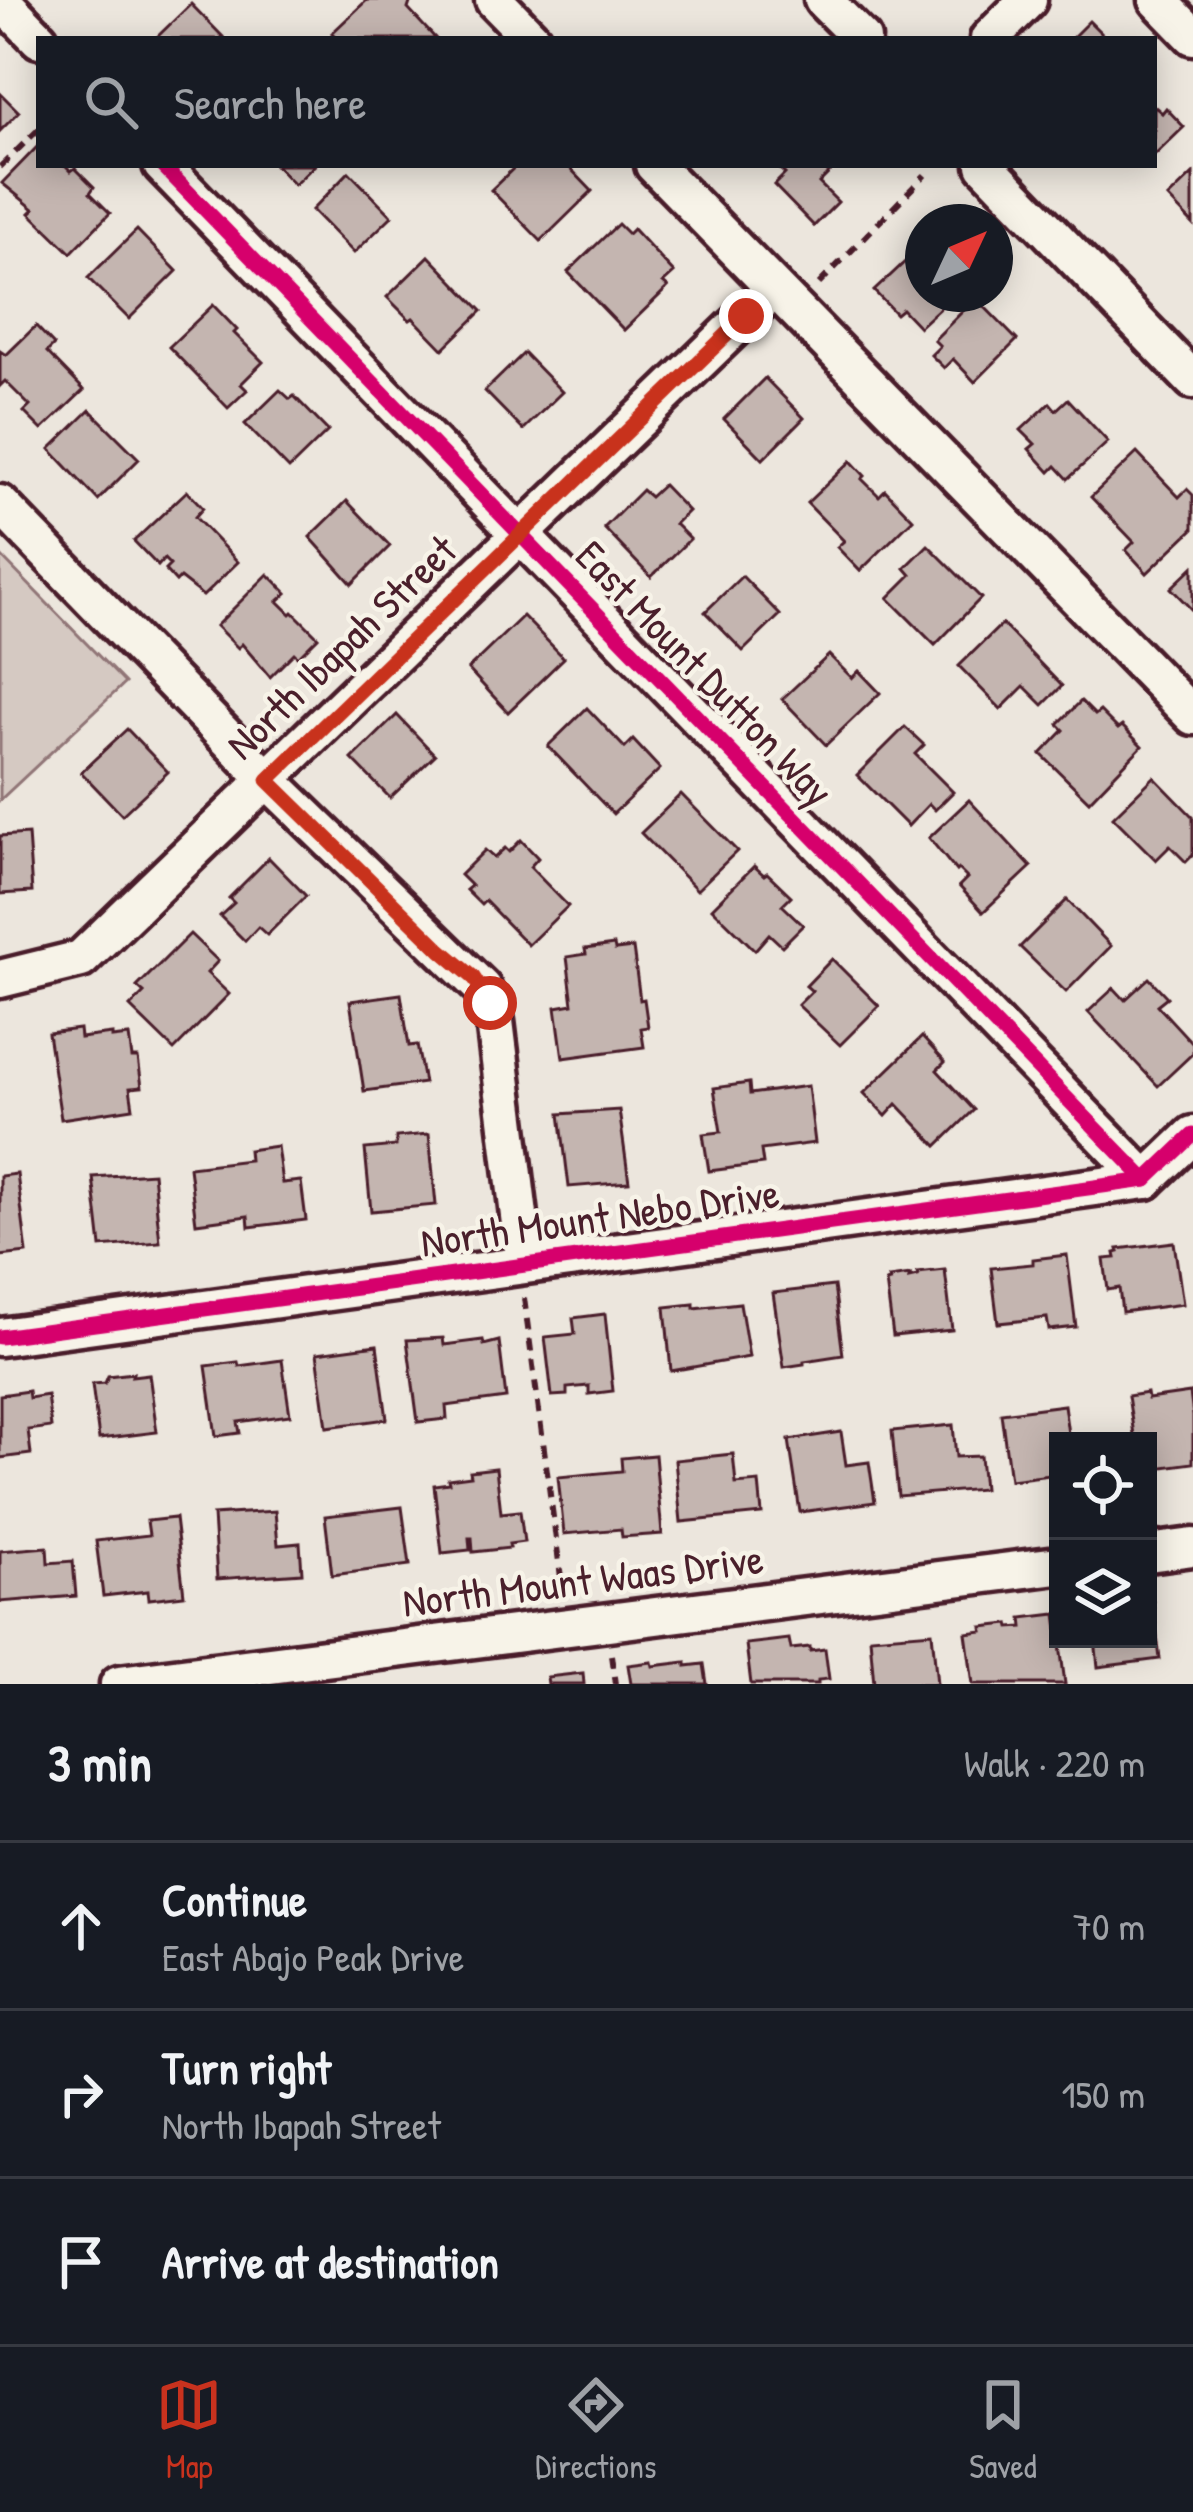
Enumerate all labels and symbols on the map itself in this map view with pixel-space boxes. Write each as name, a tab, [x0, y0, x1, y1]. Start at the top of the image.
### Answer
north arrow	[905, 204, 1013, 312]
route end	[719, 289, 773, 343]
street label: North Ibapah Street	[213, 521, 469, 771]
street label: East Mount Dutton Way	[564, 528, 847, 818]
route start	[463, 976, 517, 1030]
street label: North Mount Nebo Drive	[417, 1163, 783, 1270]
street label: North Mount Waas Drive	[399, 1529, 766, 1630]

